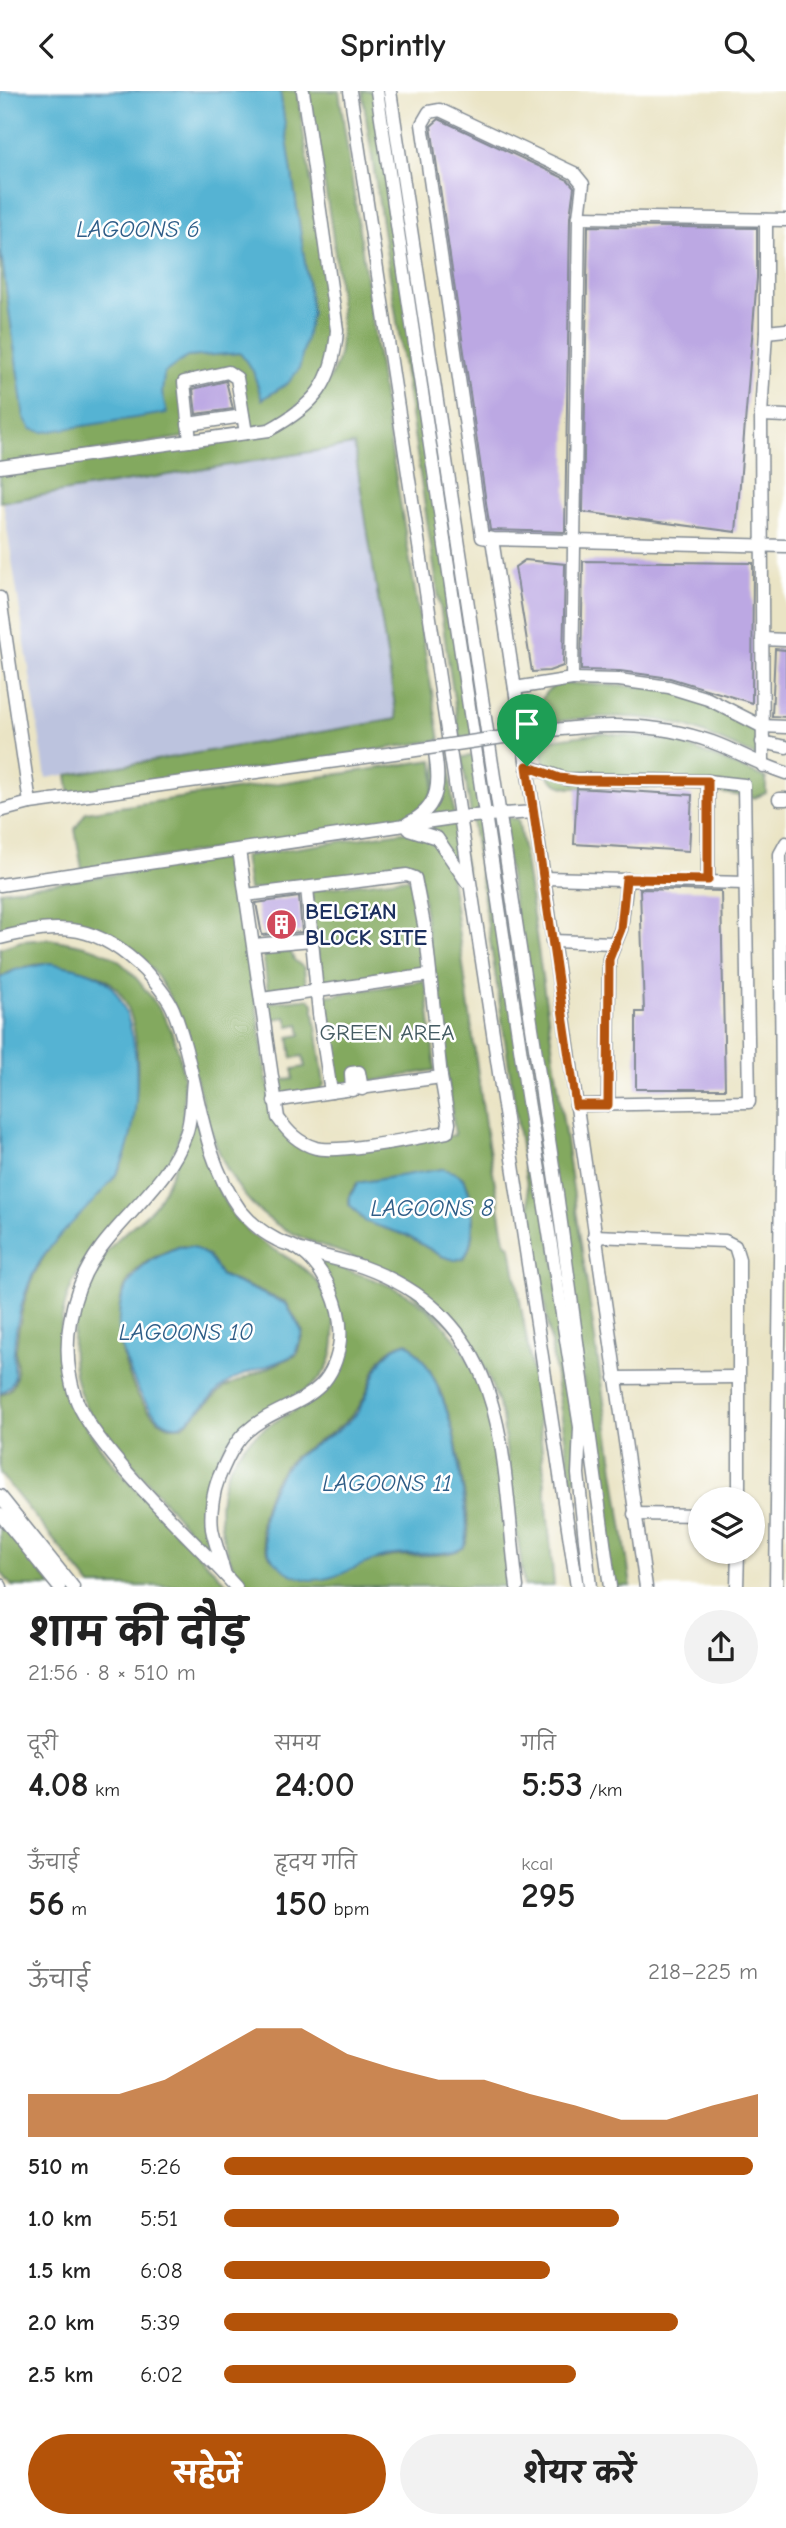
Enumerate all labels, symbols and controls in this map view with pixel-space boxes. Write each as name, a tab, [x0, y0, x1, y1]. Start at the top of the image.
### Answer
icon: back	[28, 27, 66, 65]
text: Sprintly	[341, 27, 445, 64]
icon: search	[720, 27, 758, 65]
water label: LAGOONS 6	[76, 215, 200, 243]
pin	[497, 694, 557, 766]
icon: arrive	[508, 705, 546, 743]
place label: BELGIAN BLOCK SITE	[305, 898, 428, 951]
building icon: BELGIAN BLOCK SITE	[265, 907, 299, 941]
park label: GREEN AREA	[319, 1019, 455, 1046]
water label: LAGOONS 8	[371, 1194, 494, 1222]
water label: LAGOONS 10	[119, 1318, 253, 1346]
water label: LAGOONS 11	[322, 1469, 452, 1497]
map controls	[688, 1487, 765, 1564]
button: layers	[688, 1487, 765, 1564]
button: share	[684, 1610, 758, 1684]
text: शाम की दौड़	[28, 1611, 247, 1655]
text: 21:56 · 8 × 510 m	[28, 1659, 196, 1686]
text: दूरी	[28, 1733, 58, 1755]
text: समय	[275, 1733, 320, 1755]
text: गति	[521, 1733, 556, 1755]
text: 4.08	[28, 1764, 89, 1805]
text: 24:00	[275, 1764, 355, 1805]
text: 5:53	[521, 1764, 583, 1805]
text: km	[89, 1779, 120, 1801]
text: /km	[583, 1779, 623, 1801]
text: ऊँचाई	[28, 1852, 79, 1874]
text: हृदय गति	[275, 1852, 357, 1874]
text: kcal	[521, 1853, 553, 1875]
text: 295	[521, 1875, 576, 1916]
text: 56	[28, 1883, 65, 1924]
text: 150	[275, 1883, 327, 1924]
text: m	[65, 1898, 87, 1920]
text: bpm	[327, 1898, 369, 1920]
text: 218–225 m	[648, 1958, 758, 1985]
text: ऊँचाई	[28, 1966, 90, 1993]
text: 510 m	[28, 2153, 89, 2180]
text: 5:26	[140, 2153, 181, 2180]
text: 1.0 km	[28, 2205, 92, 2232]
text: 5:51	[140, 2205, 178, 2232]
text: 1.5 km	[28, 2257, 91, 2284]
text: 6:08	[140, 2257, 182, 2284]
text: 2.0 km	[28, 2309, 94, 2336]
text: 5:39	[140, 2309, 180, 2336]
text: 2.5 km	[28, 2361, 94, 2388]
text: 6:02	[140, 2361, 183, 2388]
button: सहेजें	[28, 2434, 386, 2514]
button: शेयर करें	[400, 2434, 758, 2514]

